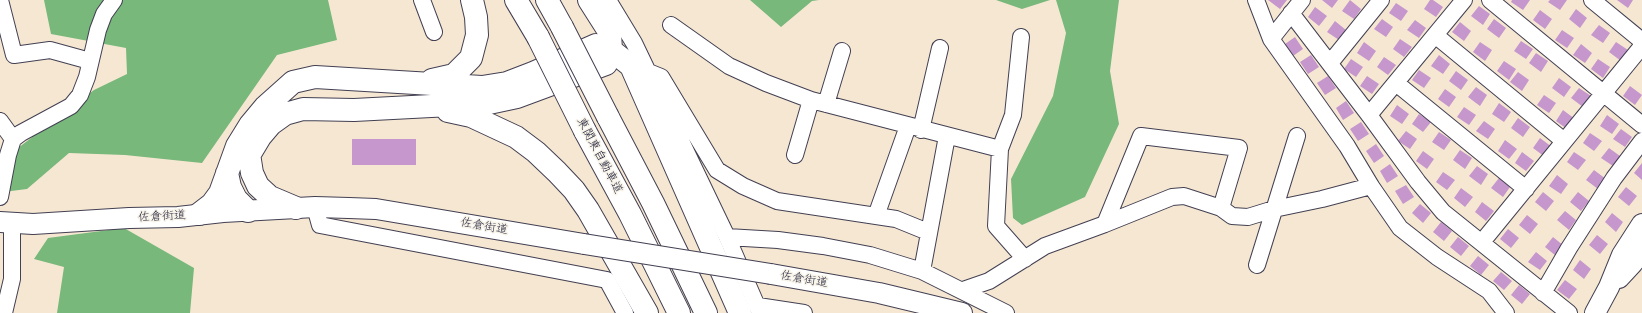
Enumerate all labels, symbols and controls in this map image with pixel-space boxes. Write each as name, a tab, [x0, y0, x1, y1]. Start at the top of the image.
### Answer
street label: 東関東自動車道	[573, 116, 625, 196]
street label: 佐倉街道	[138, 209, 186, 225]
street label: 佐倉街道	[459, 216, 509, 238]
street label: 佐倉街道	[779, 269, 829, 291]

